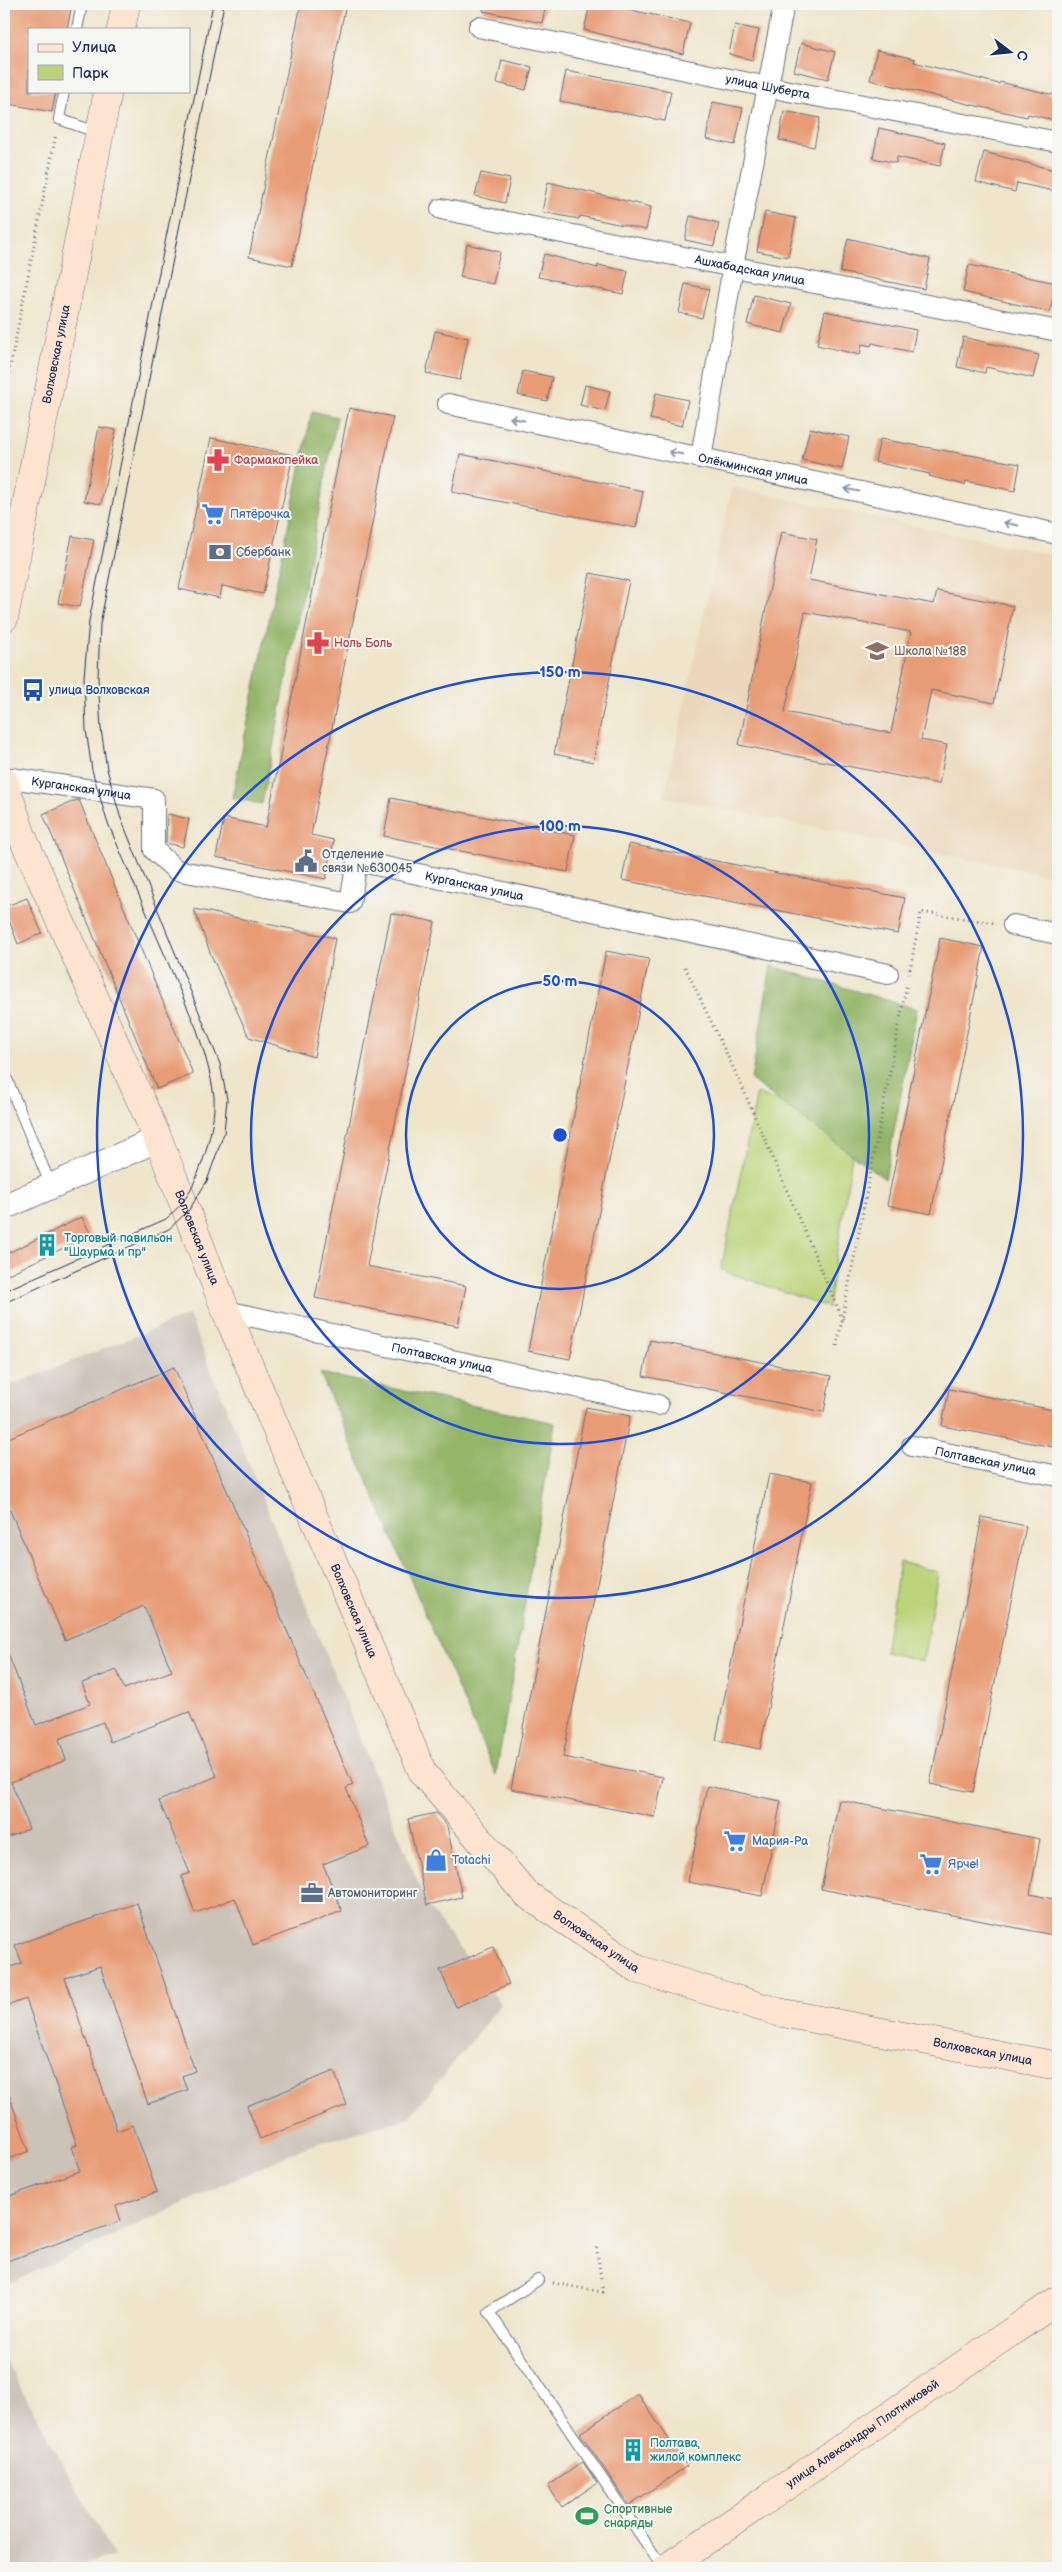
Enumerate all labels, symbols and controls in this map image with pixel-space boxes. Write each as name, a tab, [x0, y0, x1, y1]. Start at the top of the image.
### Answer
legend	[28, 28, 190, 92]
north arrow	[984, 28, 1034, 78]
text: Улица	[72, 38, 117, 57]
text: С	[1012, 48, 1032, 63]
text: Парк	[72, 64, 109, 83]
street label: улица Шуберта	[724, 71, 811, 103]
street label: Ашхабадская улица	[692, 252, 806, 289]
street label: Волховская улица	[39, 303, 74, 405]
one-way arrow	[509, 414, 525, 423]
pharmacy icon: Фармакопейка	[205, 447, 231, 473]
one-way arrow	[668, 448, 684, 457]
street label: Олёкминская улица	[697, 450, 809, 489]
place label: Фармакопейка	[234, 453, 318, 468]
one-way arrow	[844, 485, 860, 494]
supermarket icon: Пятёрочка	[200, 501, 226, 527]
place label: Пятёрочка	[230, 507, 290, 522]
one-way arrow	[1003, 519, 1019, 528]
bank icon: Сбербанк	[207, 539, 233, 565]
place label: Сбербанк	[236, 545, 292, 560]
pharmacy icon: Ноль Боль	[305, 630, 331, 656]
place label: Ноль Боль	[334, 636, 392, 651]
school or university icon: Школа №188	[864, 638, 890, 664]
place label: Школа №188	[894, 644, 967, 659]
text: 150 m	[539, 663, 581, 682]
bus stop icon: улица Волховская	[20, 677, 46, 703]
place label: улица Волховская	[49, 683, 150, 698]
street label: Курганская улица	[30, 774, 132, 804]
text: 100 m	[539, 817, 581, 836]
place label: Отделение связи №630045	[322, 847, 413, 876]
public building icon: Отделение связи №630045	[293, 848, 319, 874]
street label: Курганская улица	[423, 869, 525, 904]
text: 50 m	[543, 972, 578, 991]
centre of rings	[551, 1126, 569, 1144]
street label: Волховская улица	[171, 1188, 222, 1287]
place label: Торговый павильон "Шаурма и пр"	[64, 1231, 172, 1260]
building icon: Торговый павильон "Шаурма и пр"	[34, 1232, 60, 1258]
street label: Полтавская улица	[390, 1340, 494, 1377]
street label: Полтавская улица	[933, 1444, 1037, 1479]
street label: Волховская улица	[327, 1562, 380, 1660]
supermarket icon: Мария-Ра	[722, 1828, 748, 1854]
place label: Мария-Ра	[752, 1834, 808, 1849]
shop icon: Totachi	[423, 1847, 449, 1873]
supermarket icon: Ярче!	[918, 1851, 944, 1877]
place label: Totachi	[452, 1853, 491, 1868]
place label: Ярче!	[948, 1857, 979, 1872]
office icon: Автомониторинг	[299, 1880, 325, 1906]
place label: Автомониторинг	[327, 1886, 418, 1901]
street label: Волховская улица	[550, 1908, 642, 1976]
street label: Волховская улица	[932, 2035, 1034, 2069]
street label: улица Александры Плотниковой	[783, 2376, 942, 2492]
place label: Полтава, жилой комплекс	[650, 2436, 741, 2465]
building icon: Полтава, жилой комплекс	[620, 2437, 646, 2463]
place label: Спортивные снаряды	[604, 2502, 673, 2531]
sports icon: Спортивные снаряды	[574, 2503, 600, 2529]

